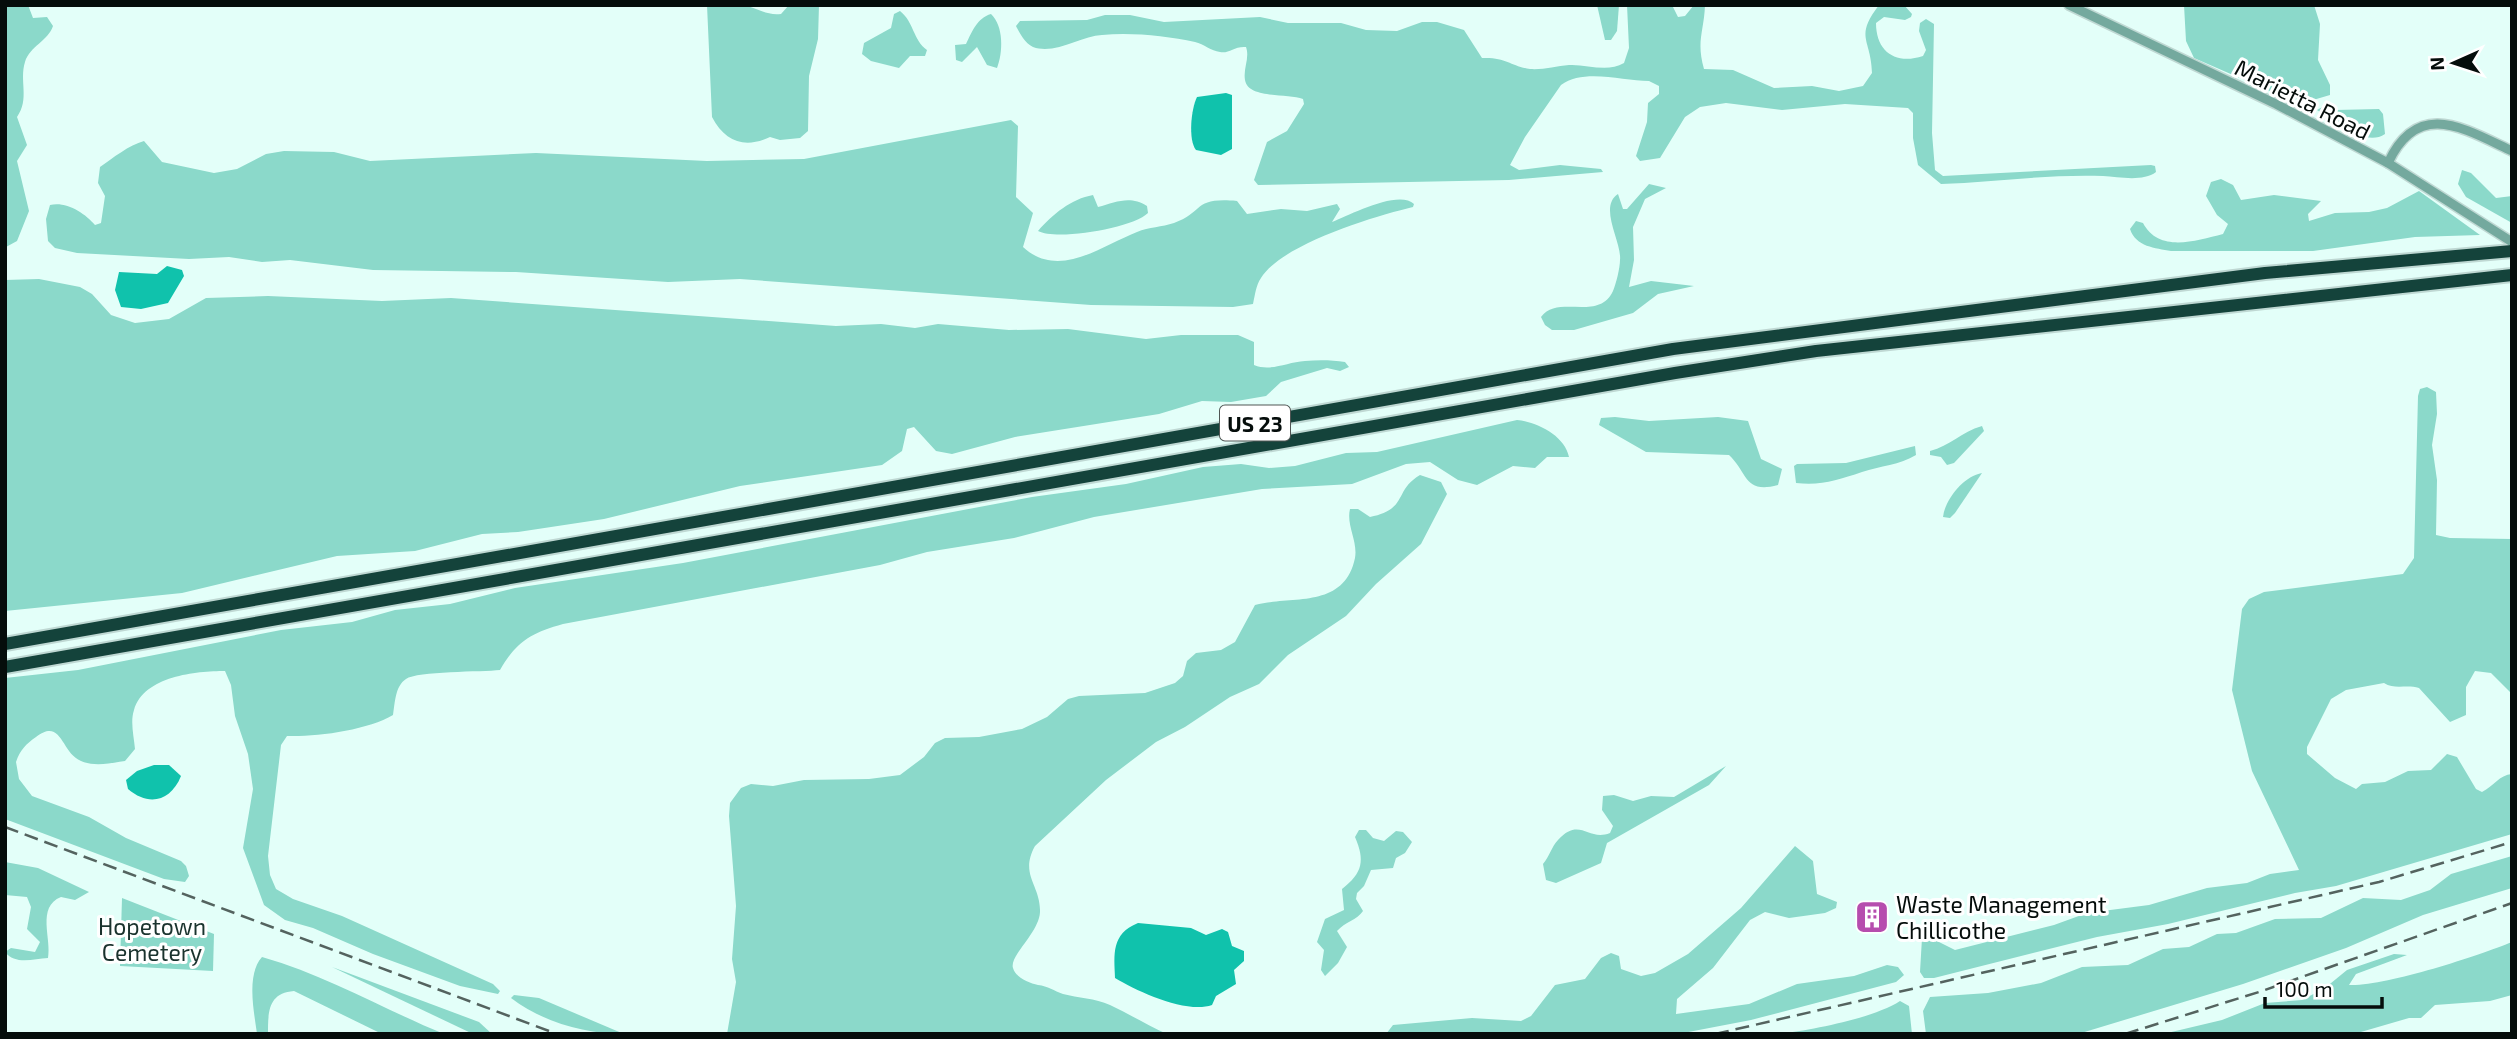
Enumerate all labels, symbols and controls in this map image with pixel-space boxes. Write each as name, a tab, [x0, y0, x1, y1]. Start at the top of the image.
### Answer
north arrow	[2419, 28, 2489, 98]
street label: Marietta Road	[2231, 53, 2375, 145]
text: N	[2425, 56, 2448, 71]
road number: US 23	[1220, 406, 1290, 440]
place label: Waste Management Chillicothe	[1896, 890, 2107, 944]
building icon: Waste Management Chillicothe	[1853, 898, 1891, 936]
park label: Hopetown Cemetery	[98, 912, 206, 966]
scale bar	[2265, 965, 2382, 1009]
text: 100 m	[2276, 976, 2333, 1001]

